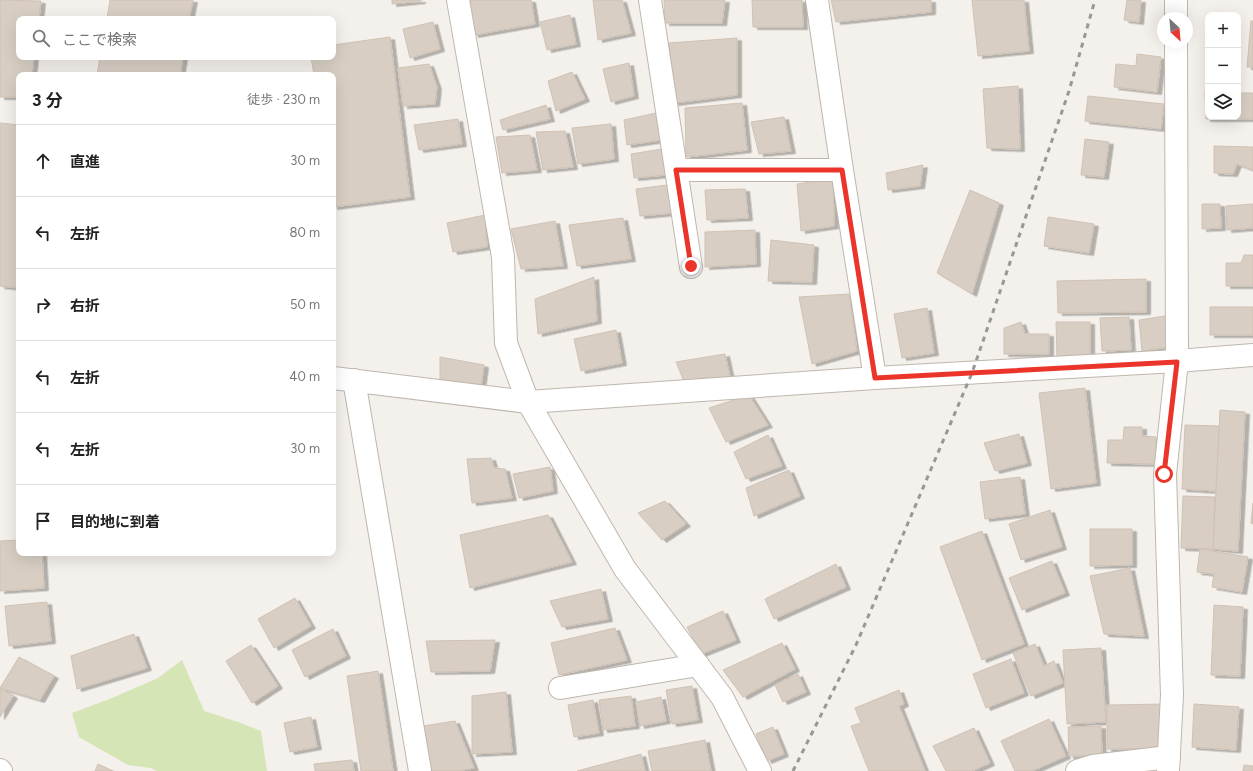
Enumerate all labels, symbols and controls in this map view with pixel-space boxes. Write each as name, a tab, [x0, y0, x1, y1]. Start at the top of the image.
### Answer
north arrow	[1157, 12, 1193, 48]
map controls	[1205, 12, 1241, 120]
button: +	[1205, 12, 1241, 48]
search box	[16, 16, 336, 60]
icon: search	[30, 27, 52, 49]
text: ここで検索	[62, 31, 137, 49]
button: −	[1205, 48, 1241, 84]
button: layers	[1205, 84, 1241, 120]
text: 3 分	[32, 90, 63, 110]
text: 徒歩 · 230 m	[247, 92, 320, 107]
icon: ahead	[32, 150, 54, 172]
text: 直進	[70, 153, 100, 171]
text: 30 m	[290, 153, 320, 168]
icon: left	[32, 222, 54, 244]
text: 左折	[70, 225, 100, 243]
text: 80 m	[289, 225, 320, 240]
route end	[682, 257, 700, 275]
icon: right	[32, 294, 54, 316]
text: 右折	[70, 297, 100, 315]
text: 50 m	[290, 297, 320, 312]
icon: left	[32, 366, 54, 388]
text: 左折	[70, 369, 100, 387]
text: 40 m	[289, 369, 320, 384]
icon: left	[32, 438, 54, 460]
text: 左折	[70, 441, 100, 459]
text: 30 m	[290, 441, 320, 456]
route start	[1155, 465, 1173, 483]
icon: arrive	[32, 510, 54, 532]
text: 目的地に到着	[70, 513, 160, 531]

